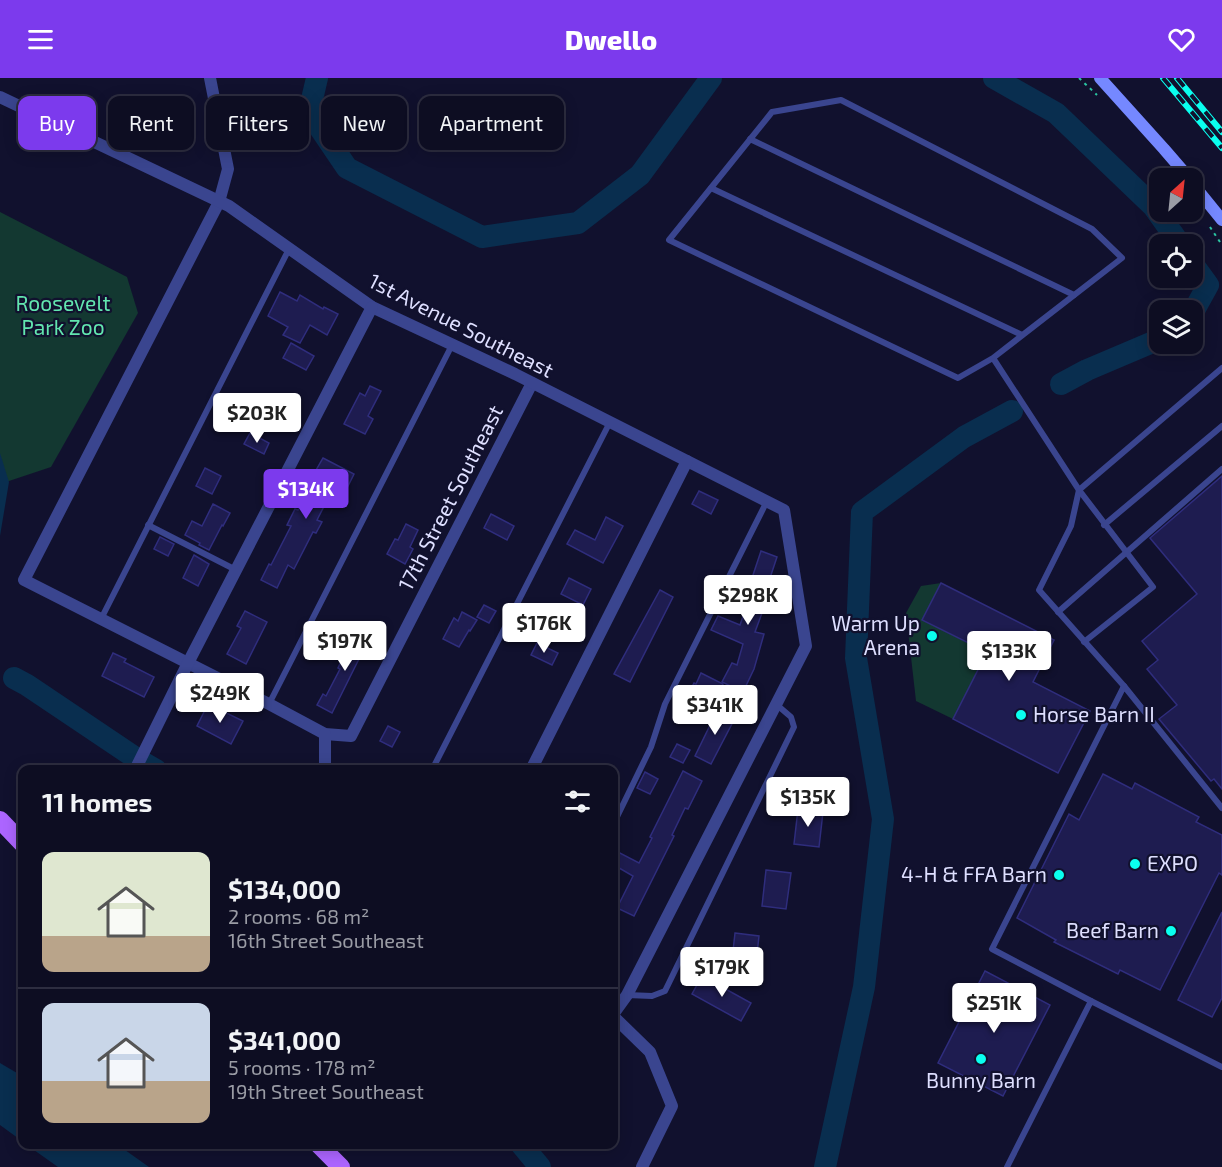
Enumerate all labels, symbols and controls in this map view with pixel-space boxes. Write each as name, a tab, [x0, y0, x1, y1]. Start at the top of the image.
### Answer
icon: menu	[24, 23, 57, 56]
text: Dwello	[565, 23, 657, 55]
icon: heart	[1165, 23, 1198, 56]
chip: Buy	[18, 96, 96, 150]
chip: Rent	[108, 96, 194, 150]
chip: Filters	[206, 96, 309, 150]
chip: New	[321, 96, 407, 150]
chip: Apartment	[419, 96, 564, 150]
north arrow	[1149, 168, 1203, 222]
map controls	[1149, 168, 1203, 354]
button: locate	[1149, 234, 1203, 288]
street label: 1st Avenue Southeast	[365, 267, 558, 382]
park label: Roosevelt Park Zoo	[16, 290, 110, 339]
button: layers	[1149, 300, 1203, 354]
pin: $203K	[215, 393, 299, 444]
text: $203K	[227, 400, 287, 424]
street label: 17th Street Southeast	[392, 401, 507, 594]
pin: $134K	[264, 469, 348, 520]
text: $134K	[278, 476, 335, 500]
pin: $298K	[706, 575, 790, 626]
text: $298K	[718, 582, 778, 606]
pin: $176K	[502, 603, 586, 654]
text: $176K	[516, 610, 572, 634]
place label: Warm Up Arena	[831, 610, 920, 659]
pin: $197K	[303, 621, 387, 672]
text: $197K	[317, 628, 373, 652]
marker: Warm Up Arena	[925, 629, 939, 643]
pin: $133K	[967, 631, 1051, 682]
text: $133K	[981, 638, 1037, 662]
pin: $249K	[178, 673, 262, 724]
text: $249K	[190, 680, 250, 704]
pin: $341K	[673, 685, 757, 736]
text: $341K	[687, 692, 744, 716]
place label: Horse Barn II	[1033, 701, 1155, 726]
marker: Horse Barn II	[1014, 708, 1028, 722]
pin: $135K	[766, 777, 850, 828]
text: $135K	[780, 784, 836, 808]
icon: filters	[561, 785, 594, 818]
text: 11 homes	[42, 786, 152, 817]
place label: EXPO	[1147, 850, 1198, 875]
marker: EXPO	[1128, 857, 1142, 871]
place label: 4-H & FFA Barn	[901, 861, 1047, 886]
marker: 4-H & FFA Barn	[1052, 868, 1066, 882]
text: $134,000	[228, 873, 341, 904]
icon: home	[90, 876, 162, 948]
text: 2 rooms · 68 m²	[228, 904, 369, 928]
place label: Beef Barn	[1066, 917, 1159, 942]
marker: Beef Barn	[1164, 924, 1178, 938]
text: 16th Street Southeast	[228, 928, 424, 952]
pin: $179K	[680, 947, 764, 998]
text: $179K	[694, 954, 750, 978]
pin: $251K	[952, 983, 1036, 1034]
text: $251K	[966, 990, 1022, 1014]
text: $341,000	[228, 1024, 341, 1055]
icon: home	[90, 1027, 162, 1099]
marker: Bunny Barn	[974, 1052, 988, 1066]
text: 5 rooms · 178 m²	[228, 1055, 376, 1079]
place label: Bunny Barn	[926, 1067, 1036, 1092]
text: 19th Street Southeast	[228, 1079, 424, 1103]

